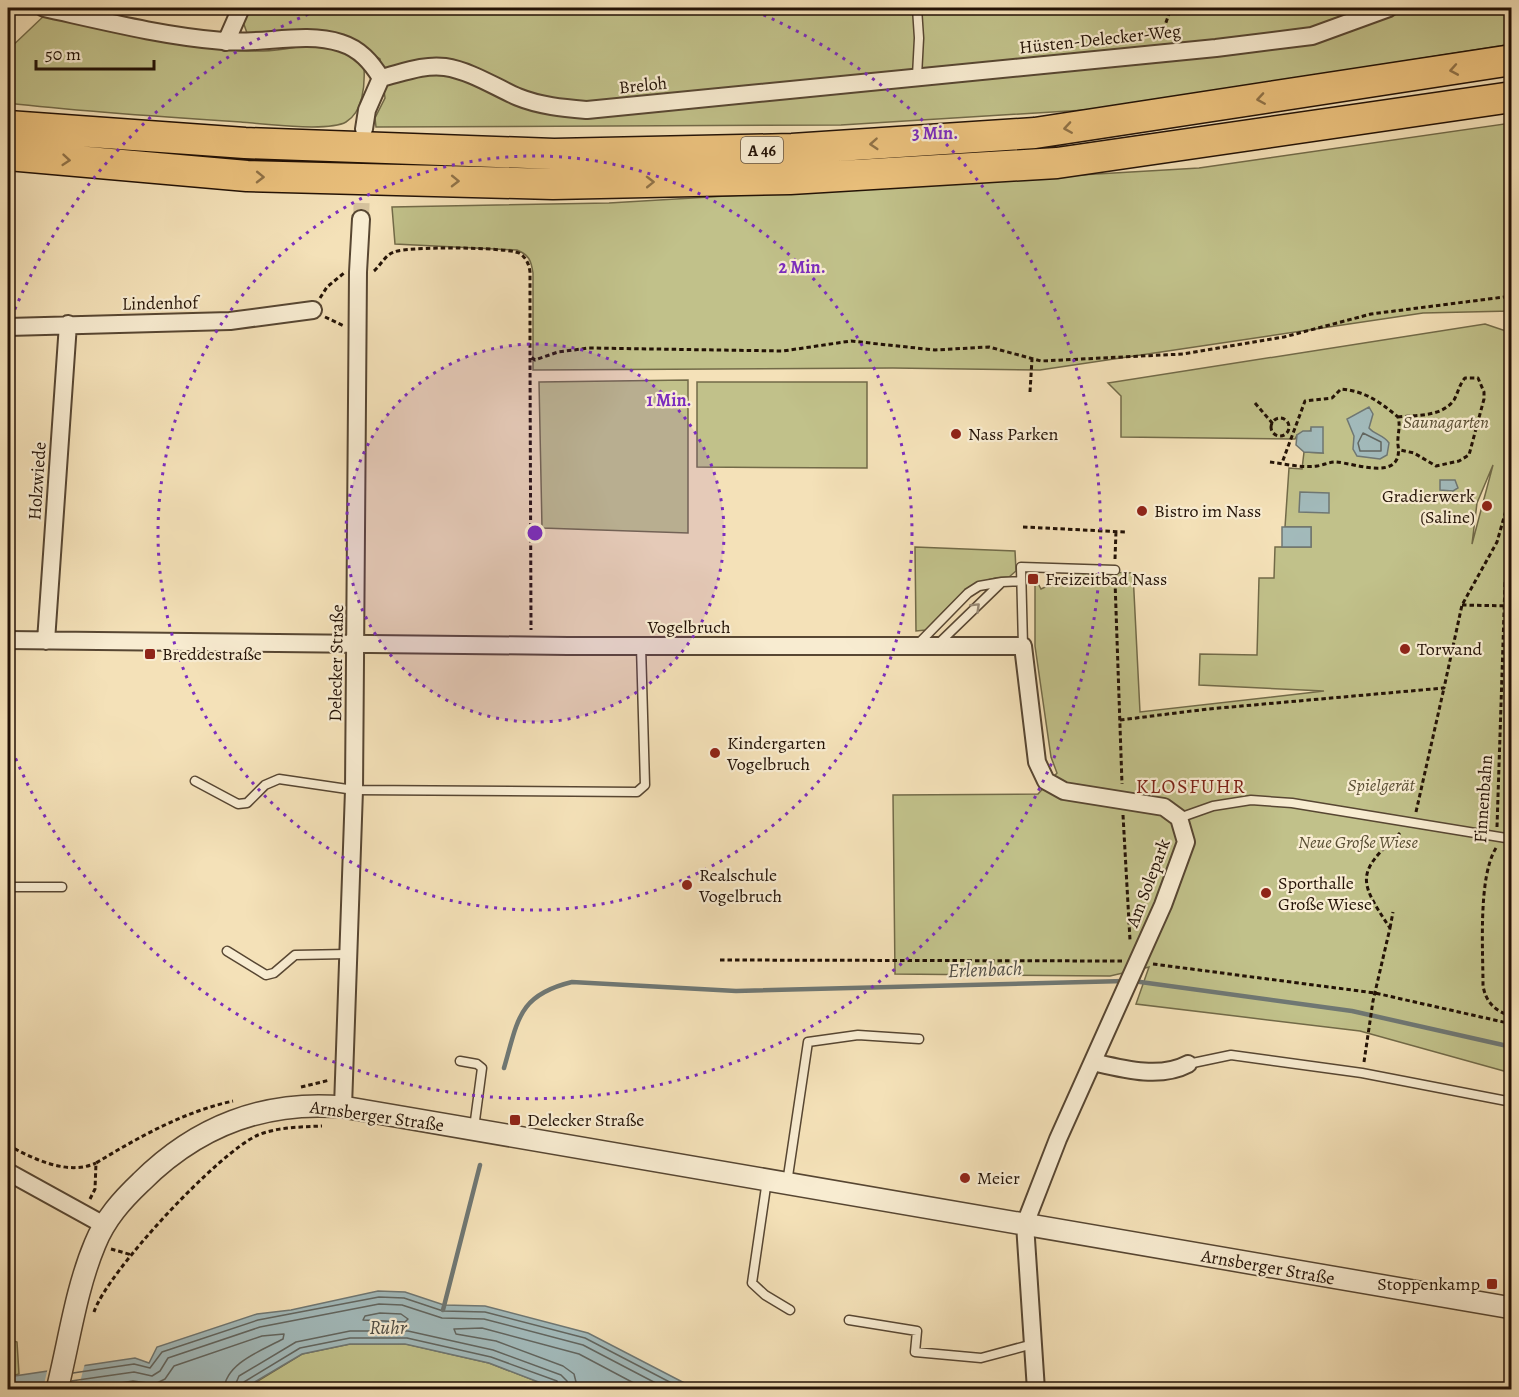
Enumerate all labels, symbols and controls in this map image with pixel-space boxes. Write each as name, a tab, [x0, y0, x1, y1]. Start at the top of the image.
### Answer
street label: Hüsten-Delecker-Weg	[1018, 19, 1182, 59]
scale bar	[36, 33, 154, 71]
text: 50 m	[45, 42, 81, 66]
one-way arrow	[1449, 63, 1459, 76]
street label: Breloh	[618, 71, 669, 99]
one-way arrow	[1257, 93, 1266, 105]
text: 3 Min.	[912, 121, 958, 145]
one-way arrow	[1064, 122, 1073, 134]
road number: A 46	[741, 137, 783, 163]
one-way arrow	[869, 137, 878, 150]
one-way arrow	[61, 153, 70, 166]
one-way arrow	[256, 170, 265, 183]
one-way arrow	[450, 175, 459, 188]
one-way arrow	[645, 176, 654, 188]
text: 2 Min.	[778, 255, 826, 279]
street label: Lindenhof	[122, 290, 201, 316]
text: 1 Min.	[647, 388, 691, 412]
park label: Saunagarten	[1403, 410, 1489, 434]
place label: Nass Parken	[968, 422, 1058, 446]
marker: Nass Parken	[949, 427, 963, 441]
street label: Holzwiede	[22, 441, 52, 521]
place label: Gradierwerk (Saline)	[1382, 484, 1475, 529]
place label: Bistro im Nass	[1154, 499, 1261, 523]
marker: Gradierwerk (Saline)	[1480, 499, 1494, 513]
marker: Bistro im Nass	[1135, 504, 1149, 518]
centre of rings	[525, 523, 545, 543]
place label: Freizeitbad Nass	[1045, 567, 1167, 591]
marker: Freizeitbad Nass	[1026, 572, 1040, 586]
one-way arrow	[970, 603, 980, 614]
street label: Delecker Straße	[323, 604, 349, 722]
street label: Vogelbruch	[646, 615, 731, 639]
place label: Torwand	[1417, 637, 1483, 661]
place label: Breddestraße	[162, 642, 262, 666]
marker: Torwand	[1398, 642, 1412, 656]
marker: Breddestraße	[143, 647, 157, 661]
place label: Kindergarten Vogelbruch	[726, 731, 826, 776]
marker: Kindergarten Vogelbruch	[708, 746, 722, 760]
street label: Finnenbahn	[1468, 754, 1498, 844]
district label: KLOSFUHR	[1136, 773, 1246, 800]
park label: Spielgerät	[1347, 773, 1415, 797]
park label: Neue Große Wiese	[1298, 830, 1418, 854]
street label: Am Solepark	[1120, 835, 1176, 932]
place label: Realschule Vogelbruch	[698, 863, 782, 908]
place label: Sporthalle Große Wiese	[1278, 871, 1372, 916]
marker: Realschule Vogelbruch	[680, 878, 694, 892]
marker: Sporthalle Große Wiese	[1259, 886, 1273, 900]
water label: Erlenbach	[947, 955, 1023, 984]
street label: Arnsberger Straße	[307, 1095, 446, 1137]
place label: Delecker Straße	[527, 1108, 644, 1132]
marker: Delecker Straße	[508, 1113, 522, 1127]
place label: Meier	[977, 1166, 1020, 1190]
marker: Meier	[958, 1171, 972, 1185]
street label: Arnsberger Straße	[1198, 1243, 1337, 1291]
place label: Stoppenkamp	[1377, 1272, 1480, 1296]
marker: Stoppenkamp	[1485, 1277, 1499, 1291]
water label: Ruhr	[369, 1314, 408, 1341]

